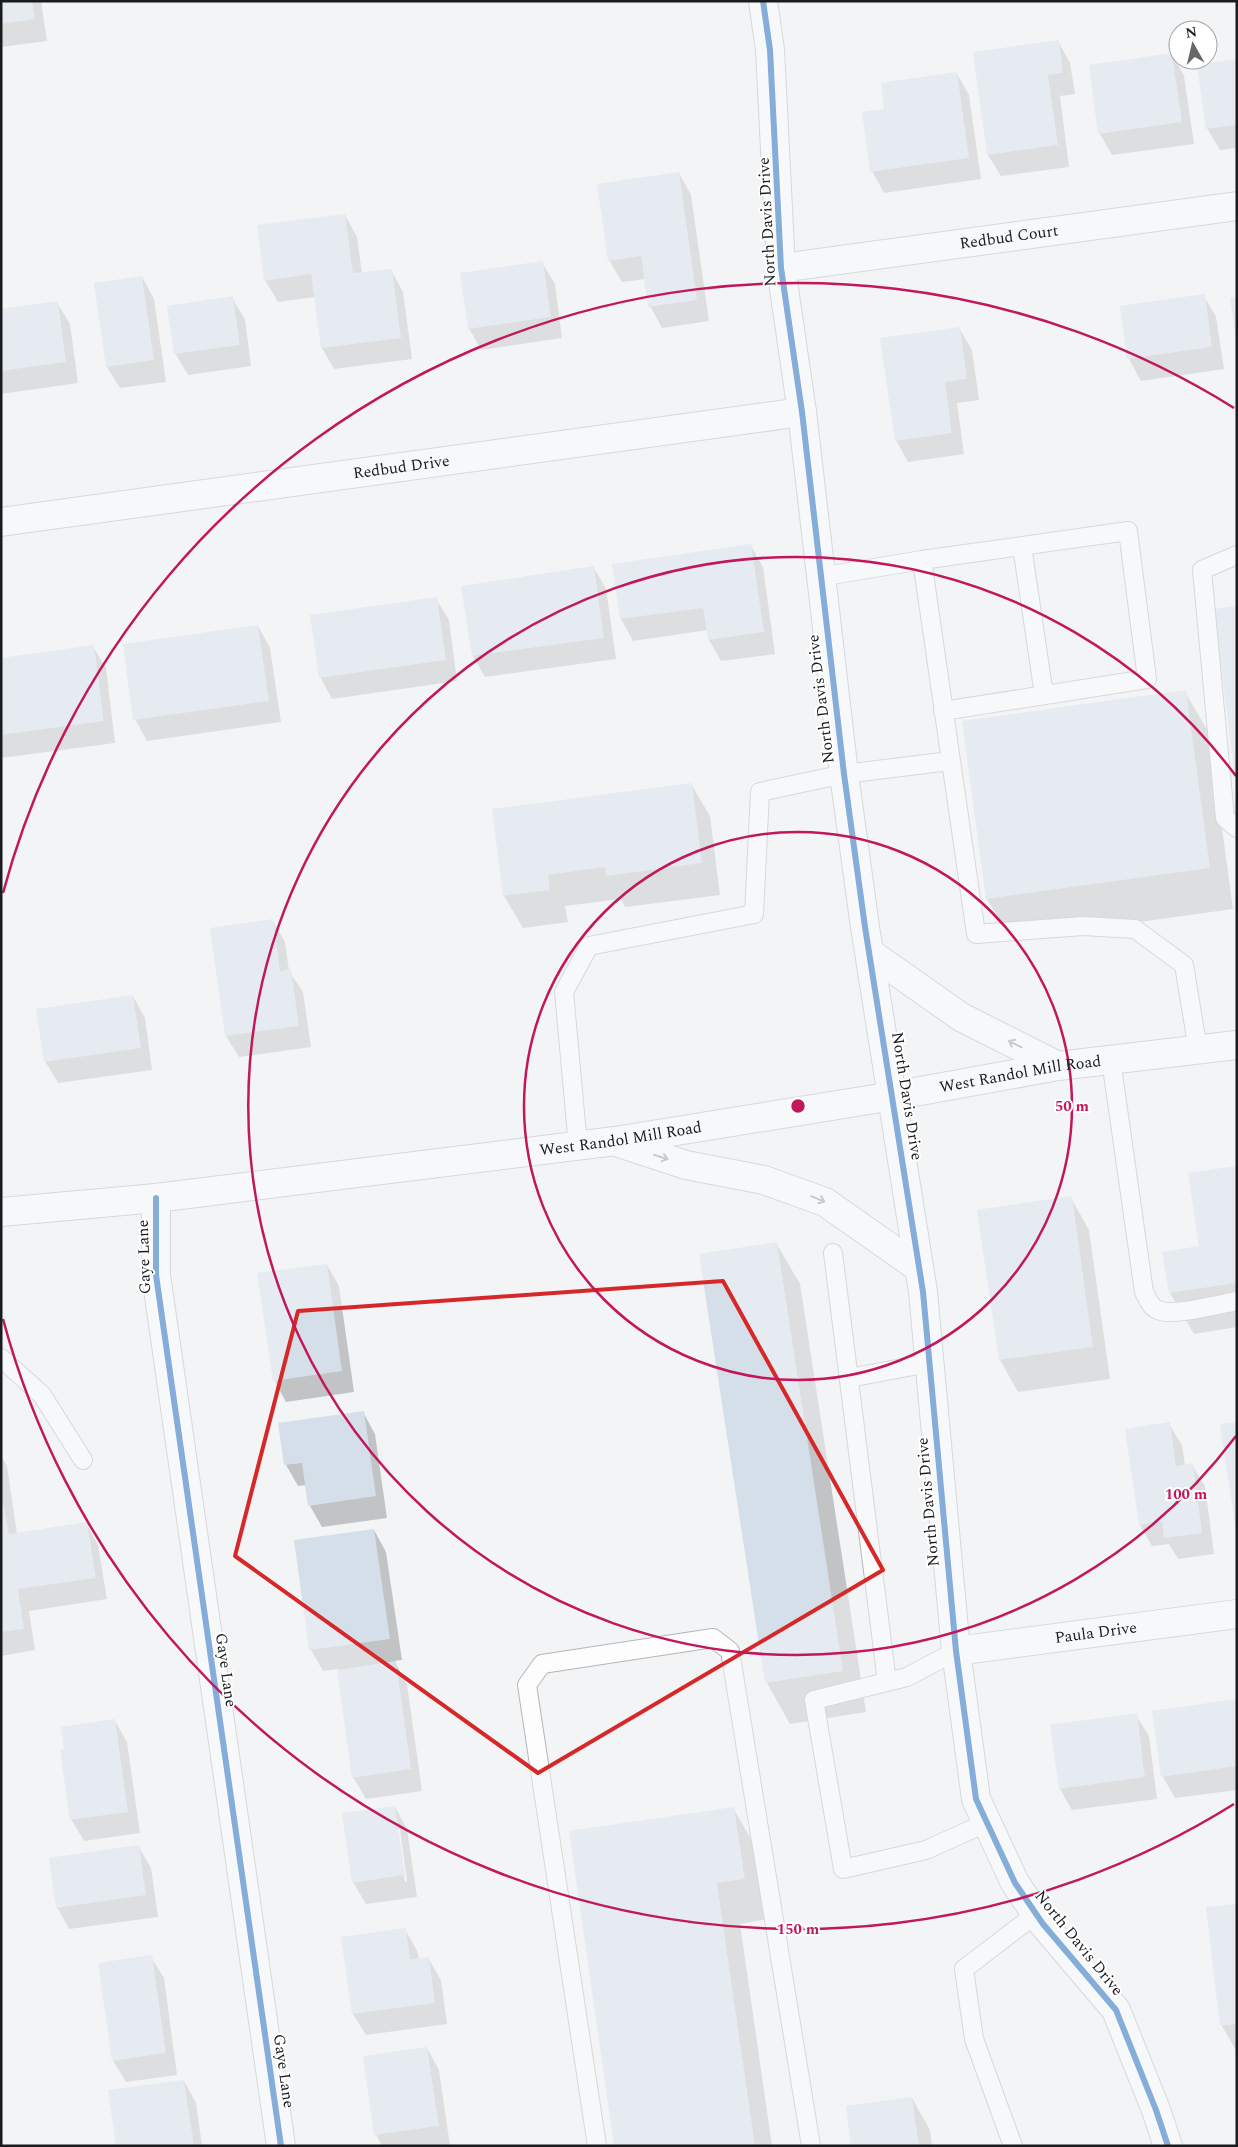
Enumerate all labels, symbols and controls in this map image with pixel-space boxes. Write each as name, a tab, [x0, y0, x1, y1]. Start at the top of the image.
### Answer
north arrow	[1168, 20, 1218, 70]
text: N	[1184, 21, 1198, 44]
street label: North Davis Drive	[752, 157, 782, 287]
street label: Redbud Court	[958, 218, 1060, 256]
street label: Redbud Drive	[351, 449, 451, 486]
street label: North Davis Drive	[801, 633, 841, 765]
street label: North Davis Drive	[885, 1030, 929, 1162]
one-way arrow	[1008, 1039, 1023, 1048]
street label: West Randol Mill Road	[937, 1049, 1103, 1099]
text: 50 m	[1055, 1095, 1090, 1118]
centre of rings	[789, 1097, 807, 1115]
street label: West Randol Mill Road	[538, 1115, 704, 1162]
one-way arrow	[653, 1153, 669, 1162]
one-way arrow	[810, 1196, 825, 1205]
street label: Gaye Lane	[131, 1219, 157, 1295]
street label: North Davis Drive	[910, 1436, 946, 1568]
text: 100 m	[1165, 1483, 1208, 1506]
street label: Paula Drive	[1053, 1615, 1138, 1650]
street label: Gaye Lane	[209, 1631, 243, 1709]
street label: North Davis Drive	[1029, 1885, 1129, 2001]
text: 150 m	[777, 1918, 820, 1941]
street label: Gaye Lane	[267, 2032, 301, 2110]

